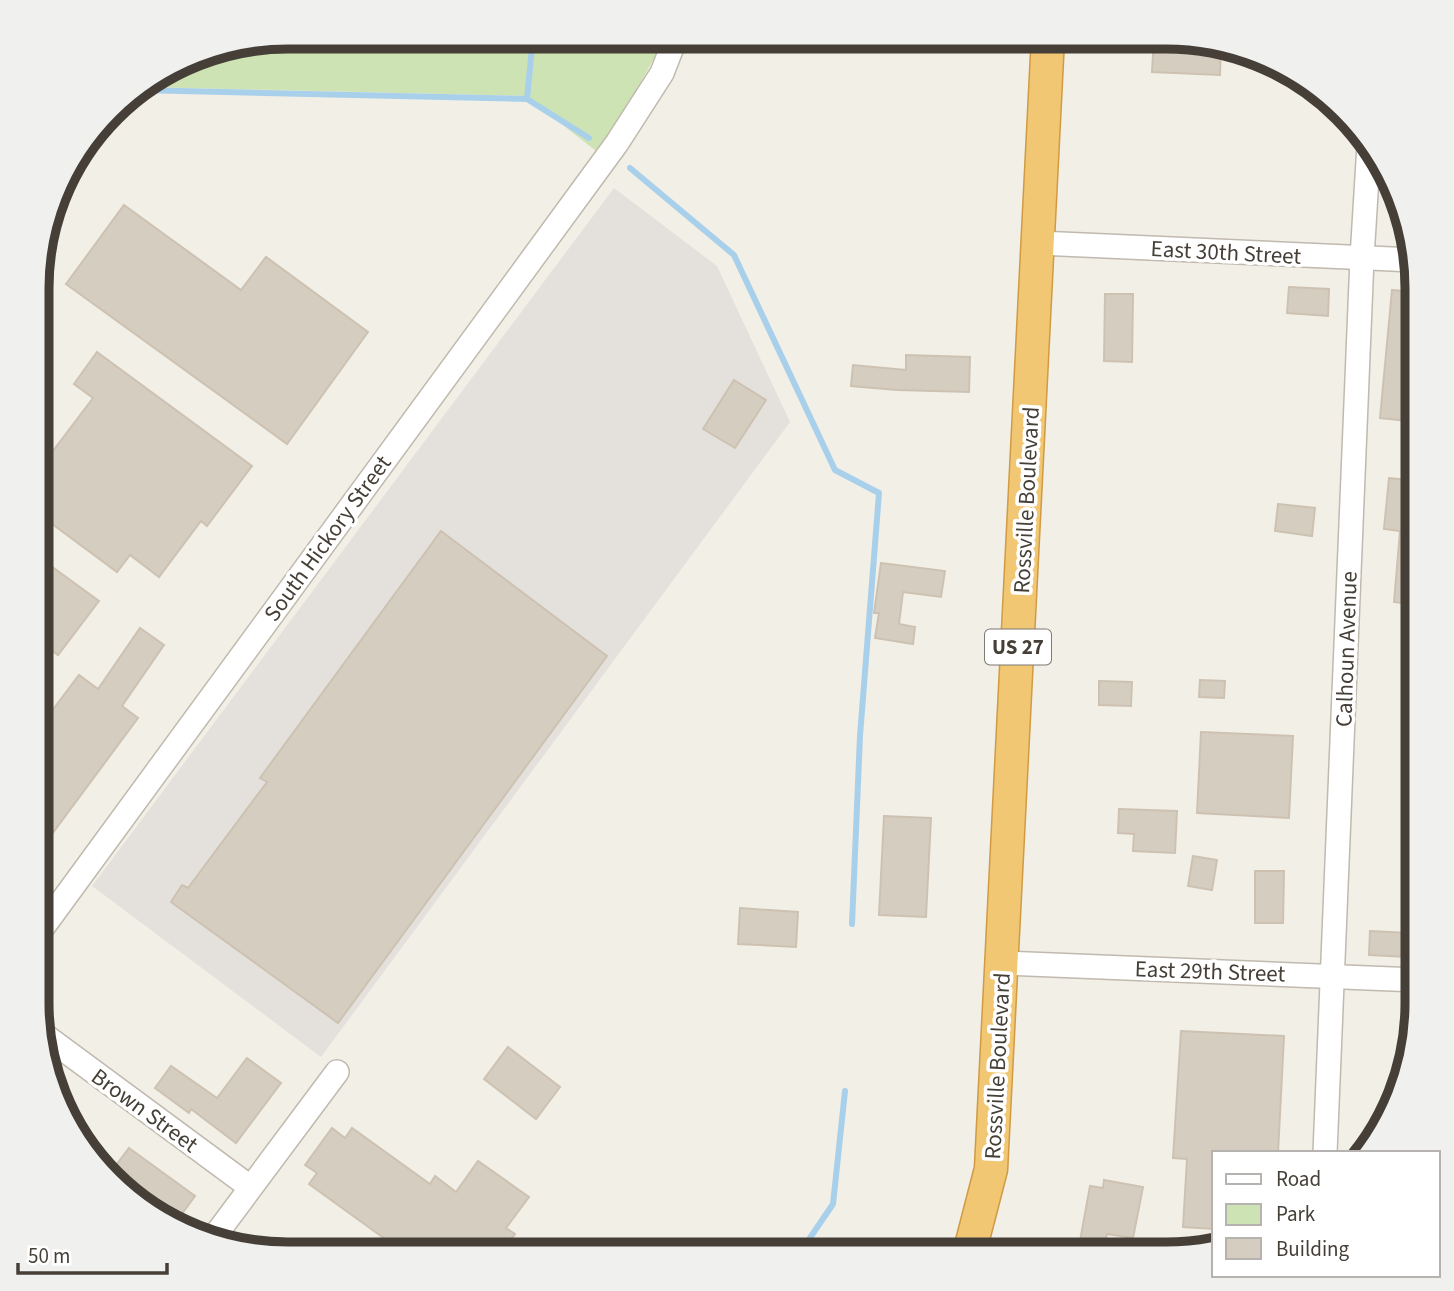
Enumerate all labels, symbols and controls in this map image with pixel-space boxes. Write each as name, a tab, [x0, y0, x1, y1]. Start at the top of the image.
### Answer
street label: East 30th Street	[1150, 232, 1302, 273]
street label: Rossville Boulevard	[1005, 406, 1048, 594]
street label: South Hickory Street	[256, 448, 399, 628]
street label: Calhoun Avenue	[1327, 570, 1366, 728]
road number: US 27	[985, 630, 1051, 664]
street label: East 29th Street	[1134, 952, 1286, 991]
street label: Rossville Boulevard	[976, 972, 1019, 1160]
street label: Brown Street	[84, 1060, 205, 1161]
legend	[1212, 1151, 1440, 1277]
text: Road	[1276, 1164, 1321, 1194]
text: Park	[1276, 1199, 1316, 1229]
scale bar	[18, 1232, 166, 1276]
text: Building	[1276, 1234, 1350, 1264]
text: 50 m	[28, 1241, 70, 1271]

